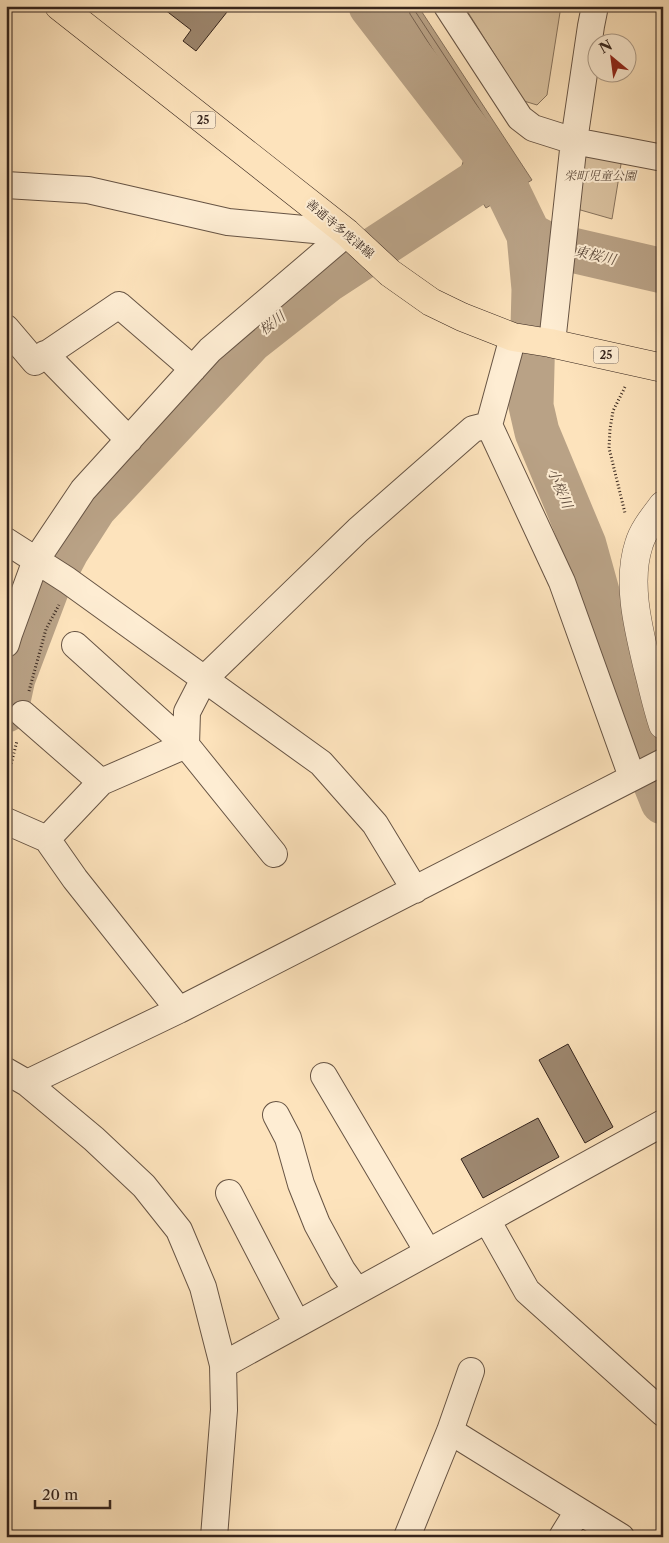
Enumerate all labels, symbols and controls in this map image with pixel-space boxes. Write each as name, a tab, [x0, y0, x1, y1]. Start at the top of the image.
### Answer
north arrow	[586, 32, 636, 82]
text: N	[596, 36, 615, 57]
road number: 25	[190, 112, 216, 128]
park label: 栄町児童公園	[564, 168, 638, 183]
street label: 善通寺多度津線	[303, 196, 377, 261]
water label: 東桜川	[573, 242, 619, 269]
water label: 桜川	[255, 306, 290, 339]
road number: 25	[594, 346, 618, 364]
water label: 小桜川	[544, 465, 577, 513]
scale bar	[35, 1478, 110, 1510]
text: 20 m	[42, 1485, 78, 1504]

